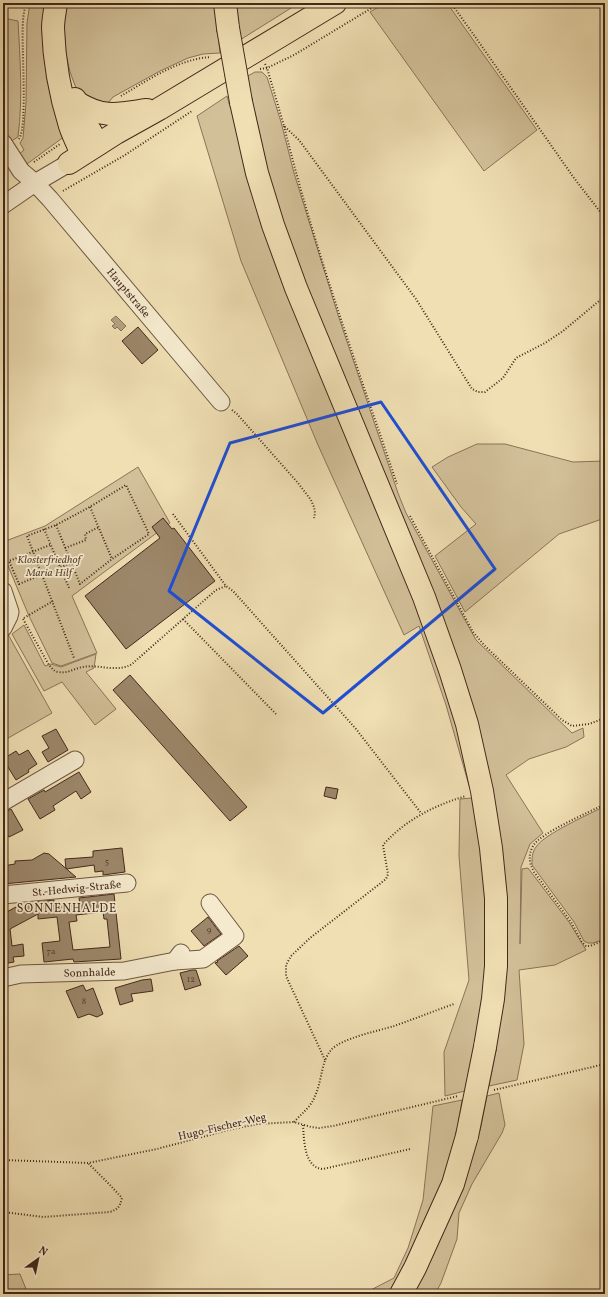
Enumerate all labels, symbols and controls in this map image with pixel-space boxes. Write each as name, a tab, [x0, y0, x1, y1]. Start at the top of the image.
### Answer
street label: Hauptstraße	[102, 266, 153, 322]
park label: Klosterfriedhof Maria Hilf	[17, 553, 84, 581]
house number: 5	[105, 855, 109, 868]
street label: St.-Hedwig-Straße	[32, 878, 122, 901]
district label: SONNENHALDE	[17, 901, 117, 917]
house number: 9	[207, 924, 212, 937]
house number: 7a	[47, 945, 56, 958]
street label: Sonnhalde	[63, 965, 116, 982]
house number: 12	[187, 973, 195, 986]
house number: 8	[82, 995, 87, 1008]
street label: Hugo-Fischer-Weg	[177, 1110, 268, 1145]
north arrow	[18, 1239, 58, 1279]
text: N	[35, 1243, 50, 1260]

